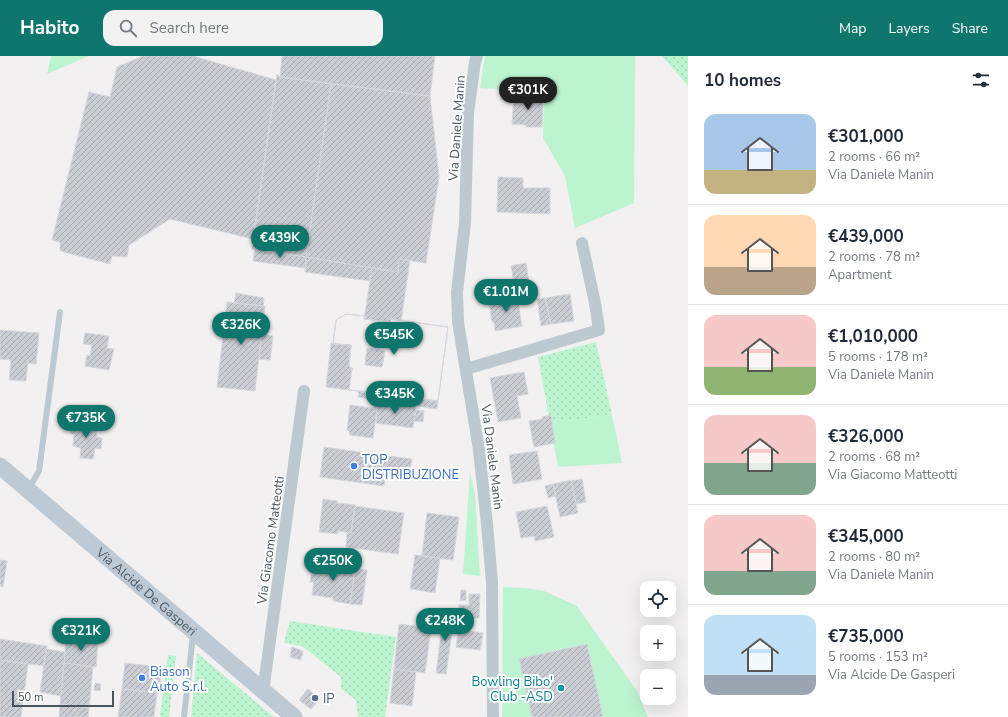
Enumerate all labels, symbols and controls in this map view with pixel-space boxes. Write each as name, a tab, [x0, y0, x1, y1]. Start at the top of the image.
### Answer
search box	[103, 10, 383, 46]
text: Habito	[20, 15, 79, 41]
icon: search	[117, 17, 139, 39]
text: Search here	[149, 18, 229, 38]
text: Map	[839, 19, 866, 38]
text: Layers	[888, 19, 930, 38]
text: Share	[952, 19, 988, 38]
text: 10 homes	[704, 69, 781, 92]
icon: filters	[970, 69, 992, 91]
street label: Via Daniele Manin	[444, 75, 470, 183]
pin: €301K	[500, 77, 556, 111]
text: €301K	[508, 81, 548, 99]
text: €301,000	[828, 125, 904, 148]
icon: home	[736, 130, 784, 178]
text: 2 rooms · 66 m²	[828, 148, 920, 166]
text: Via Daniele Manin	[828, 166, 934, 184]
pin: €439K	[252, 225, 308, 259]
text: €439,000	[828, 225, 904, 248]
text: €439K	[260, 229, 300, 247]
icon: home	[736, 231, 784, 279]
text: 2 rooms · 78 m²	[828, 248, 920, 266]
text: Apartment	[828, 266, 891, 284]
pin: €1.01M	[473, 279, 539, 313]
text: €1.01M	[483, 283, 529, 301]
pin: €326K	[213, 312, 269, 346]
text: €326K	[221, 316, 261, 334]
pin: €545K	[366, 322, 422, 356]
text: €1,010,000	[828, 325, 918, 348]
text: €545K	[374, 326, 414, 344]
icon: home	[736, 331, 784, 379]
text: 5 rooms · 178 m²	[828, 348, 928, 366]
text: Via Daniele Manin	[828, 366, 934, 384]
pin: €345K	[367, 381, 423, 415]
text: €345K	[375, 385, 415, 403]
street label: Via Daniele Manin	[477, 402, 507, 511]
pin: €735K	[58, 405, 114, 439]
text: €735K	[66, 409, 106, 427]
text: €326,000	[828, 425, 904, 448]
icon: home	[736, 431, 784, 479]
text: 2 rooms · 68 m²	[828, 448, 920, 466]
place label: TOP DISTRIBUZIONE	[362, 451, 459, 484]
marker: TOP DISTRIBUZIONE	[349, 461, 359, 471]
text: Via Giacomo Matteotti	[828, 466, 957, 484]
street label: Via Giacomo Matteotti	[253, 475, 289, 606]
text: €345,000	[828, 525, 904, 548]
icon: home	[736, 531, 784, 579]
street label: Via Alcide De Gasperi	[91, 543, 200, 640]
pin: €250K	[305, 548, 361, 582]
text: 2 rooms · 80 m²	[828, 548, 920, 566]
text: €250K	[313, 552, 353, 570]
text: Via Daniele Manin	[828, 566, 934, 584]
map controls	[640, 581, 676, 705]
button: locate	[640, 581, 676, 617]
pin: €248K	[417, 608, 473, 642]
text: €248K	[425, 612, 465, 630]
pin: €321K	[53, 618, 109, 652]
text: €321K	[61, 622, 101, 640]
button: +	[640, 625, 676, 661]
text: €735,000	[828, 625, 904, 648]
icon: home	[736, 631, 784, 679]
text: 5 rooms · 153 m²	[828, 648, 928, 666]
place label: Biason Auto S.r.l.	[150, 663, 207, 696]
text: Via Alcide De Gasperi	[828, 666, 955, 684]
button: −	[640, 669, 676, 705]
marker: Biason Auto S.r.l.	[137, 673, 147, 683]
place label: Bowling Bibo' Club -ASD	[471, 673, 553, 706]
marker: Bowling Bibo' Club -ASD	[556, 683, 566, 693]
scale bar	[12, 689, 114, 708]
text: 50 m	[18, 690, 43, 705]
place label: IP	[323, 690, 335, 708]
marker: IP	[310, 693, 320, 703]

